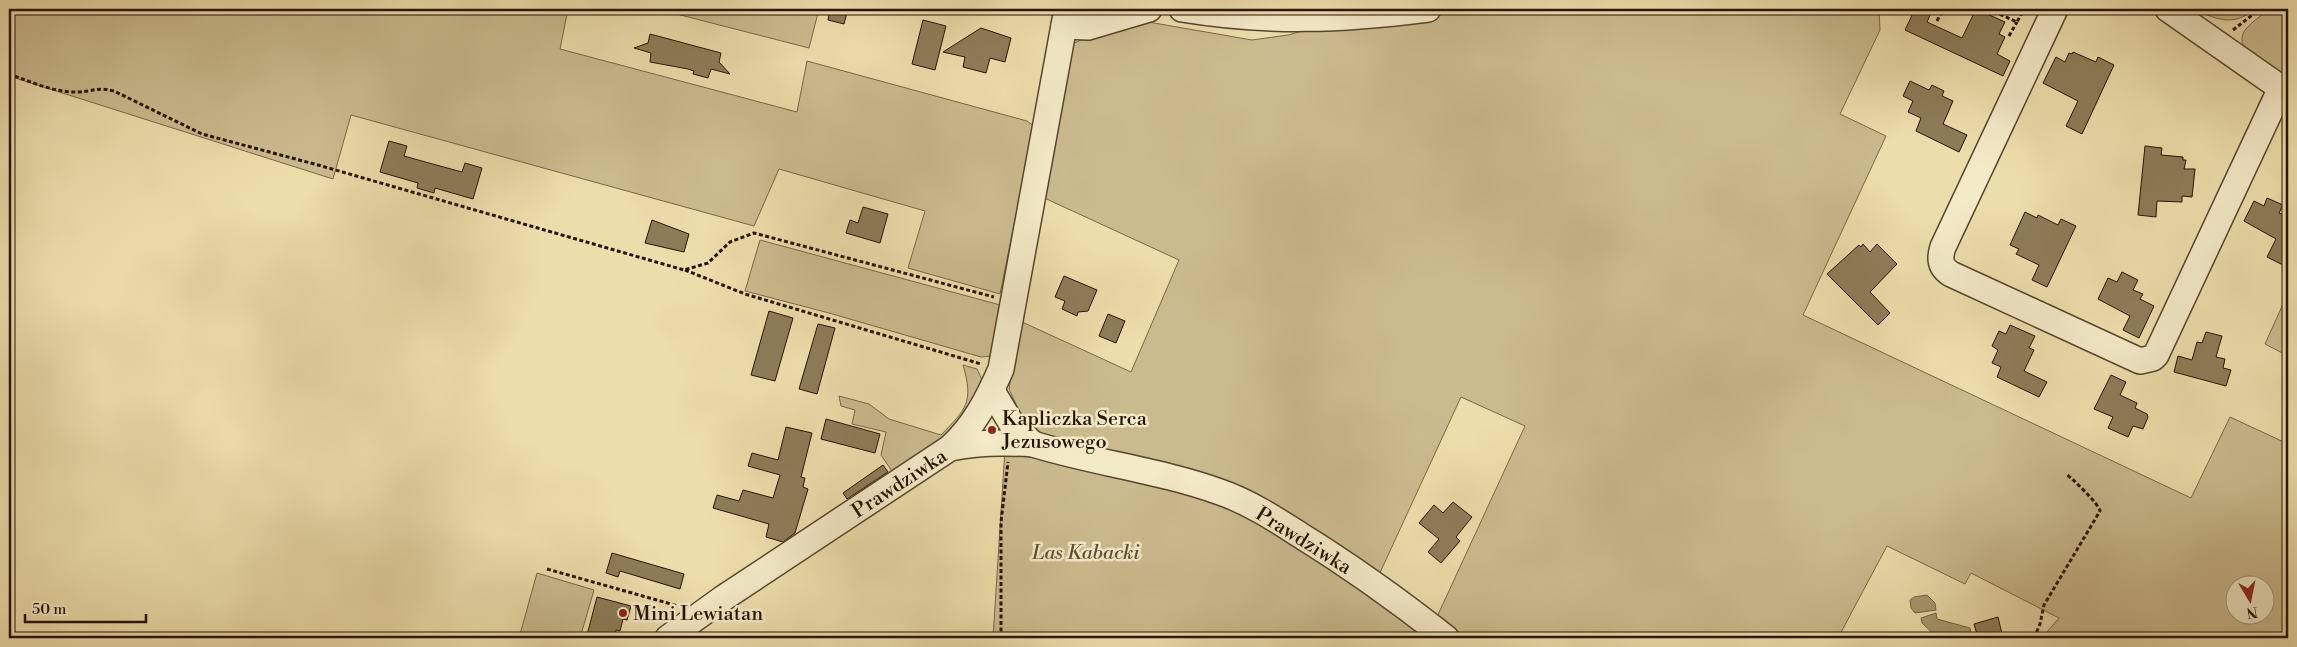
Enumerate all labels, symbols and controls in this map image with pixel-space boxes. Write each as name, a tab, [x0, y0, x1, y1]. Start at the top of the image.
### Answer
place label: Kapliczka Serca Jezusowego	[1001, 407, 1148, 455]
marker: Kapliczka Serca Jezusowego	[986, 424, 998, 436]
street label: Prawdziwka	[848, 444, 953, 524]
street label: Prawdziwka	[1251, 502, 1357, 581]
park label: Las Kabacki	[1031, 541, 1141, 566]
north arrow	[2224, 574, 2274, 624]
scale bar	[25, 592, 146, 624]
text: 50 m	[32, 600, 66, 619]
place label: Mini Lewiatan	[633, 602, 763, 627]
text: N	[2245, 602, 2259, 622]
marker: Mini Lewiatan	[617, 607, 629, 619]

